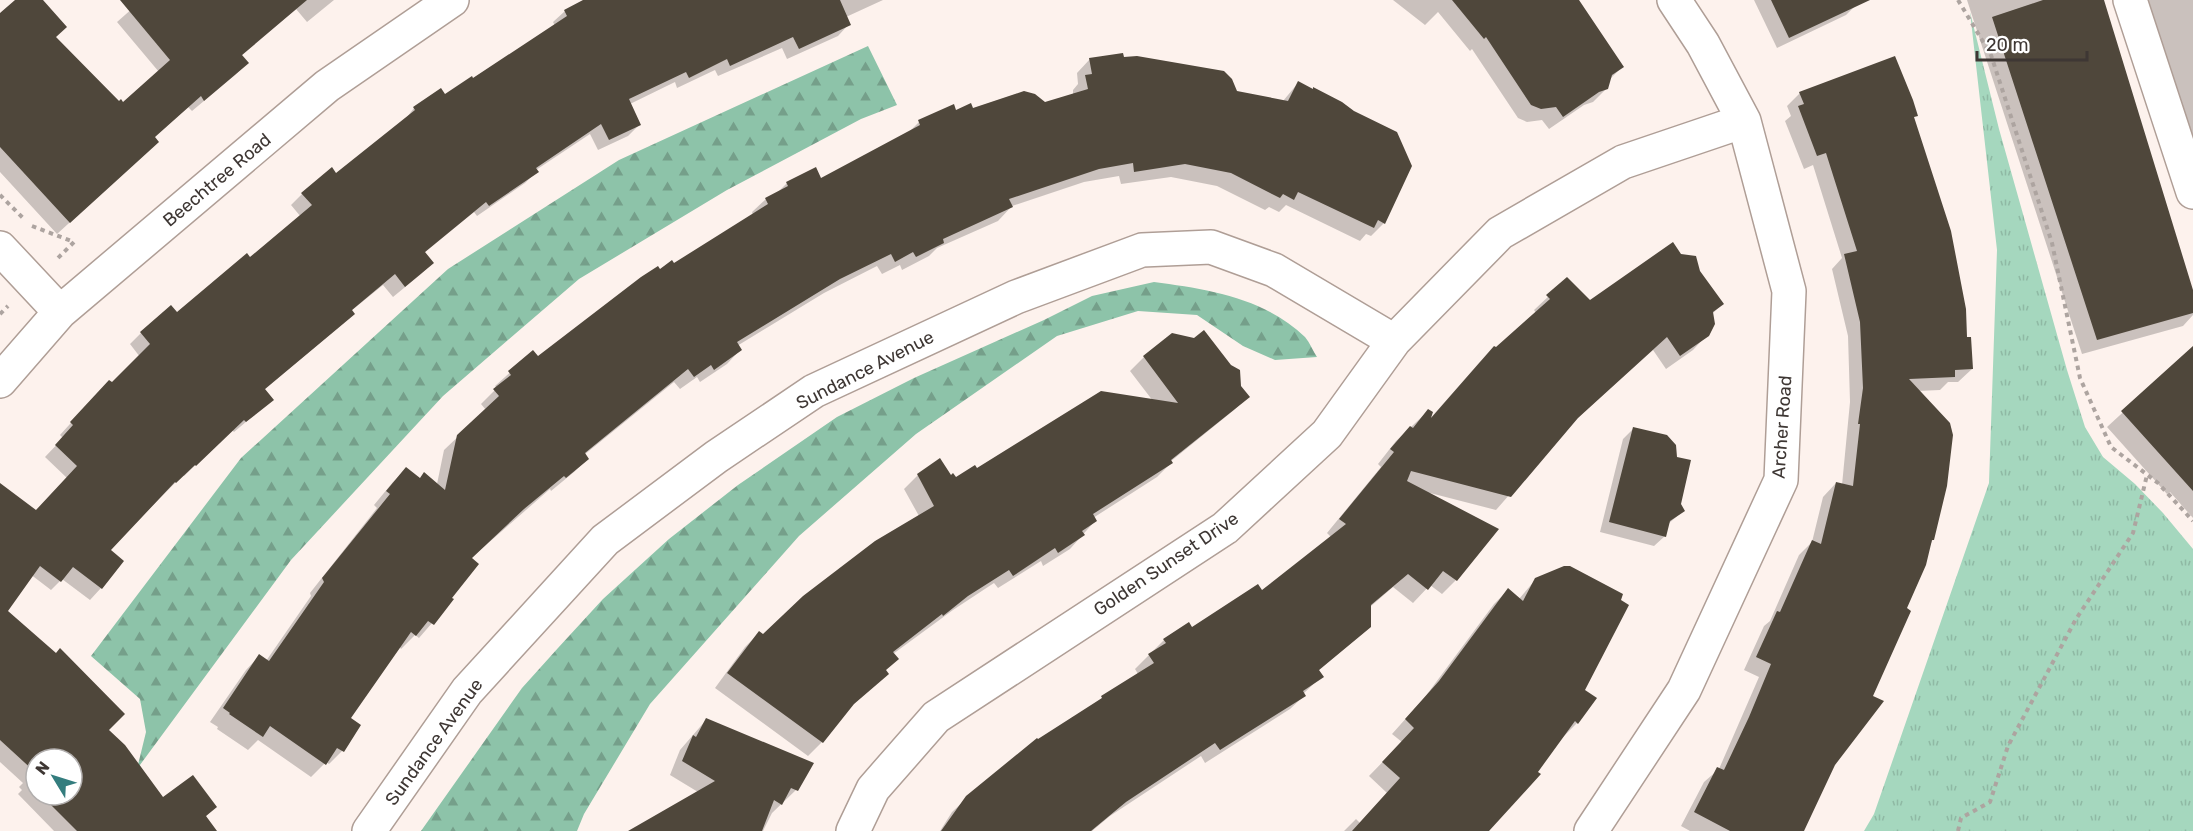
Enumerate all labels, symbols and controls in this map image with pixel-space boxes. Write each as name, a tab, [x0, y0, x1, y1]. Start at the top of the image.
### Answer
scale bar	[1977, 24, 2086, 62]
text: 20 m	[1986, 34, 2028, 56]
street label: Beechtree Road	[159, 129, 275, 231]
street label: Sundance Avenue	[793, 326, 937, 414]
street label: Archer Road	[1767, 375, 1797, 479]
street label: Golden Sunset Drive	[1089, 507, 1243, 621]
street label: Sundance Avenue	[381, 674, 487, 810]
north arrow	[24, 747, 84, 807]
text: N	[32, 758, 54, 778]

